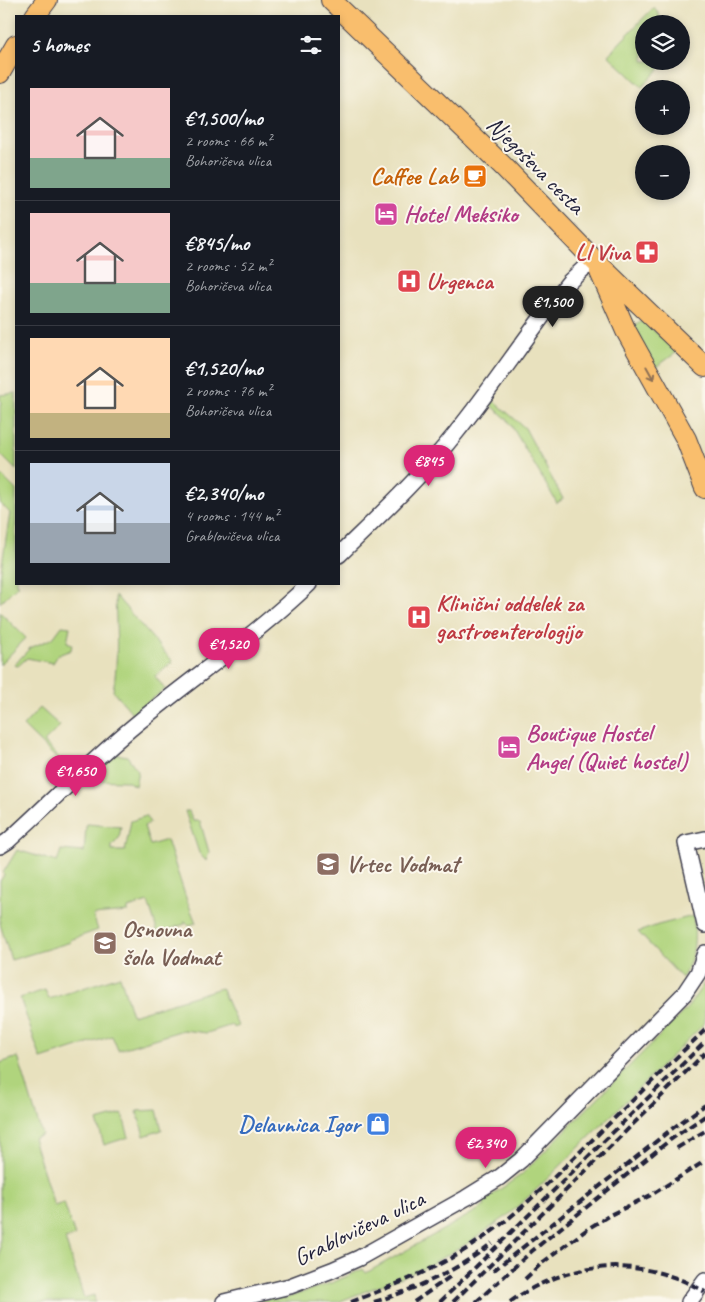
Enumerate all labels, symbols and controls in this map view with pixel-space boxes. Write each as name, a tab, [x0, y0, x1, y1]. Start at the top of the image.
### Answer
map controls	[635, 15, 690, 200]
button: layers	[635, 15, 690, 70]
icon: filters	[297, 31, 325, 59]
text: 5 homes	[30, 32, 89, 58]
button: +	[635, 80, 690, 135]
text: €1,500/mo	[185, 105, 263, 131]
icon: home	[70, 108, 130, 168]
street label: Njegoševa cesta	[481, 110, 592, 221]
text: 2 rooms · 66 m²	[185, 131, 271, 151]
button: −	[635, 145, 690, 200]
text: Bohoričeva ulica	[185, 151, 271, 171]
place label: Caffee Lab	[370, 161, 460, 191]
cafe icon: Caffee Lab	[462, 163, 488, 189]
place label: Hotel Meksiko	[404, 199, 520, 229]
hotel icon: Hotel Meksiko	[373, 201, 399, 227]
text: €845/mo	[185, 230, 249, 256]
icon: home	[70, 233, 130, 293]
place label: Ll Viva	[575, 237, 632, 267]
pharmacy icon: Ll Viva	[634, 239, 660, 265]
text: 2 rooms · 52 m²	[185, 256, 271, 276]
place label: Urgenca	[426, 266, 495, 296]
hospital icon: Urgenca	[396, 268, 422, 294]
text: Bohoričeva ulica	[185, 276, 271, 296]
pin: €1,500	[512, 286, 594, 328]
text: €1,500	[534, 292, 572, 312]
text: €1,520/mo	[185, 355, 263, 381]
icon: home	[70, 358, 130, 418]
one-way arrow	[645, 366, 655, 380]
text: 2 rooms · 76 m²	[185, 381, 271, 401]
text: Bohoričeva ulica	[185, 401, 271, 421]
pin: €845	[399, 444, 459, 487]
text: €845	[415, 451, 443, 471]
text: €2,340/mo	[185, 480, 263, 506]
icon: home	[70, 483, 130, 543]
text: 4 rooms · 144 m²	[185, 506, 279, 526]
text: Grablovičeva ulica	[185, 526, 280, 546]
place label: Klinični oddelek za gastroenterologijo	[436, 588, 586, 646]
hospital icon: Klinični oddelek za gastroenterologijo	[406, 604, 432, 630]
pin: €1,520	[188, 628, 270, 670]
text: €1,520	[210, 634, 248, 654]
place label: Boutique Hostel Angel (Quiet hostel)	[526, 718, 689, 776]
hotel icon: Boutique Hostel Angel (Quiet hostel)	[496, 734, 522, 760]
pin: €1,650	[35, 754, 117, 797]
text: €1,650	[56, 761, 96, 781]
place label: Vrtec Vodmat	[346, 849, 463, 879]
school or university icon: Vrtec Vodmat	[315, 851, 341, 877]
place label: Osnovna šola Vodmat	[122, 914, 224, 972]
school or university icon: Osnovna šola Vodmat	[92, 930, 118, 956]
place label: Delavnica Igor	[239, 1109, 362, 1139]
shop icon: Delavnica Igor	[365, 1111, 391, 1137]
pin: €2,340	[445, 1126, 527, 1169]
text: €2,340	[466, 1133, 506, 1153]
street label: Grablovičeva ulica	[289, 1183, 431, 1273]

